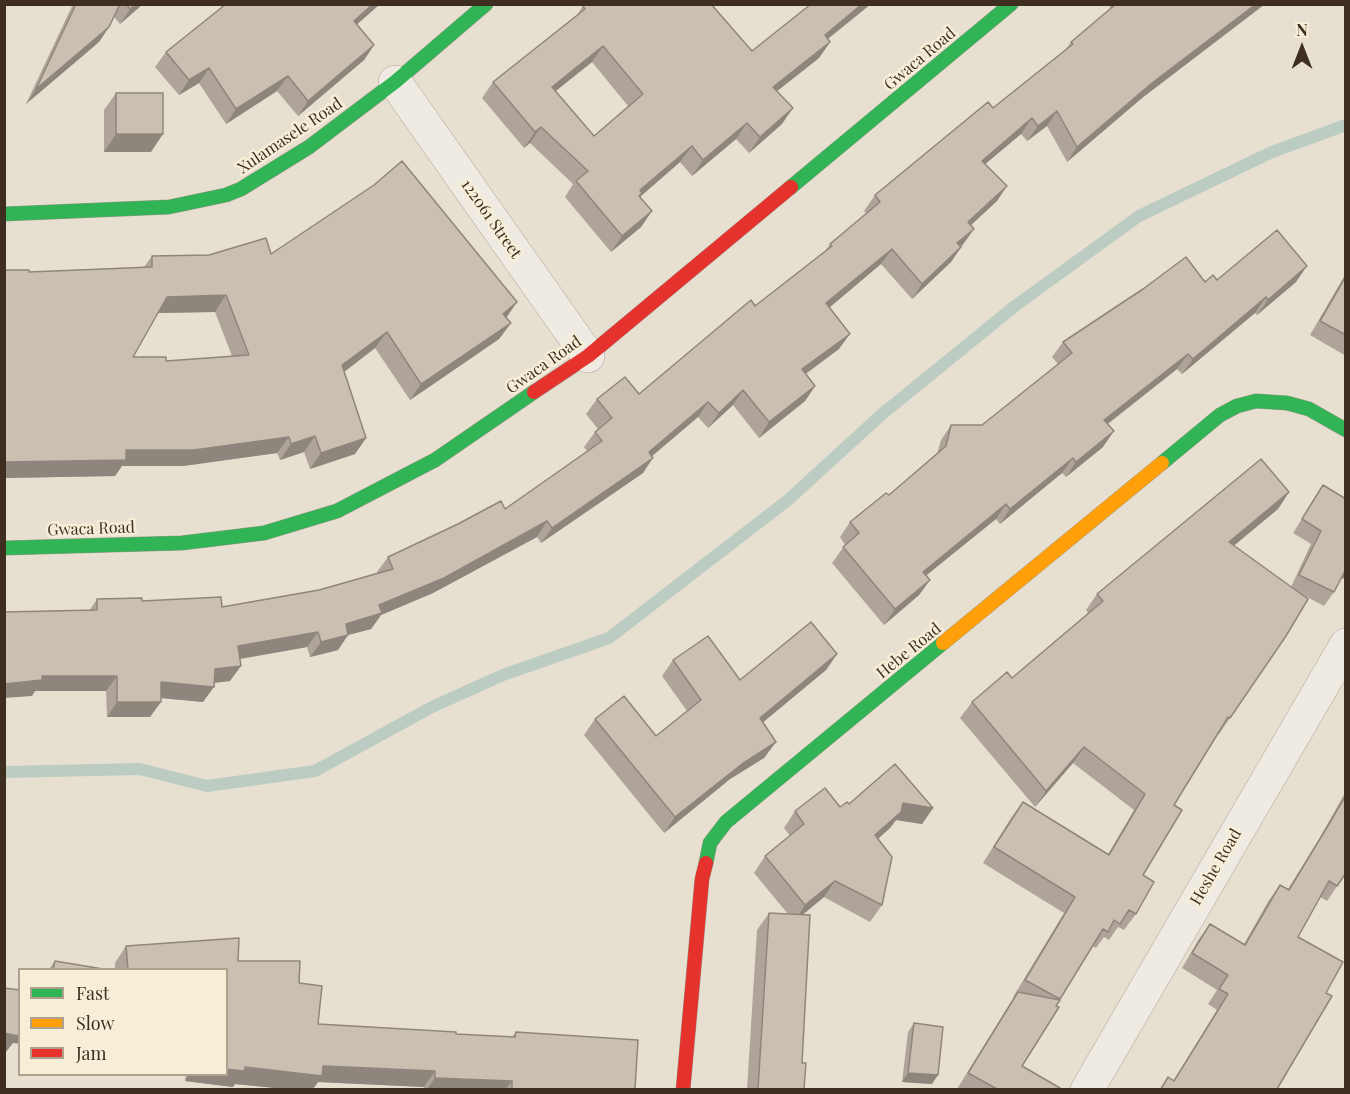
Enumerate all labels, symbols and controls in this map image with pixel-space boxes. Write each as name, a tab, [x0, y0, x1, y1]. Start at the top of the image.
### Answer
north arrow	[1272, 18, 1332, 78]
text: N	[1296, 19, 1308, 40]
street label: Gwaca Road	[880, 24, 960, 94]
street label: Xulamasele Road	[234, 94, 346, 178]
street label: 122061 Street	[457, 176, 525, 262]
street label: Gwaca Road	[503, 332, 585, 398]
street label: Gwaca Road	[47, 518, 135, 540]
street label: Hebe Road	[873, 619, 945, 683]
street label: Heshe Road	[1186, 825, 1246, 909]
legend	[18, 968, 228, 1076]
text: Fast	[76, 981, 109, 1005]
text: Slow	[76, 1011, 114, 1035]
text: Jam	[76, 1041, 106, 1065]

